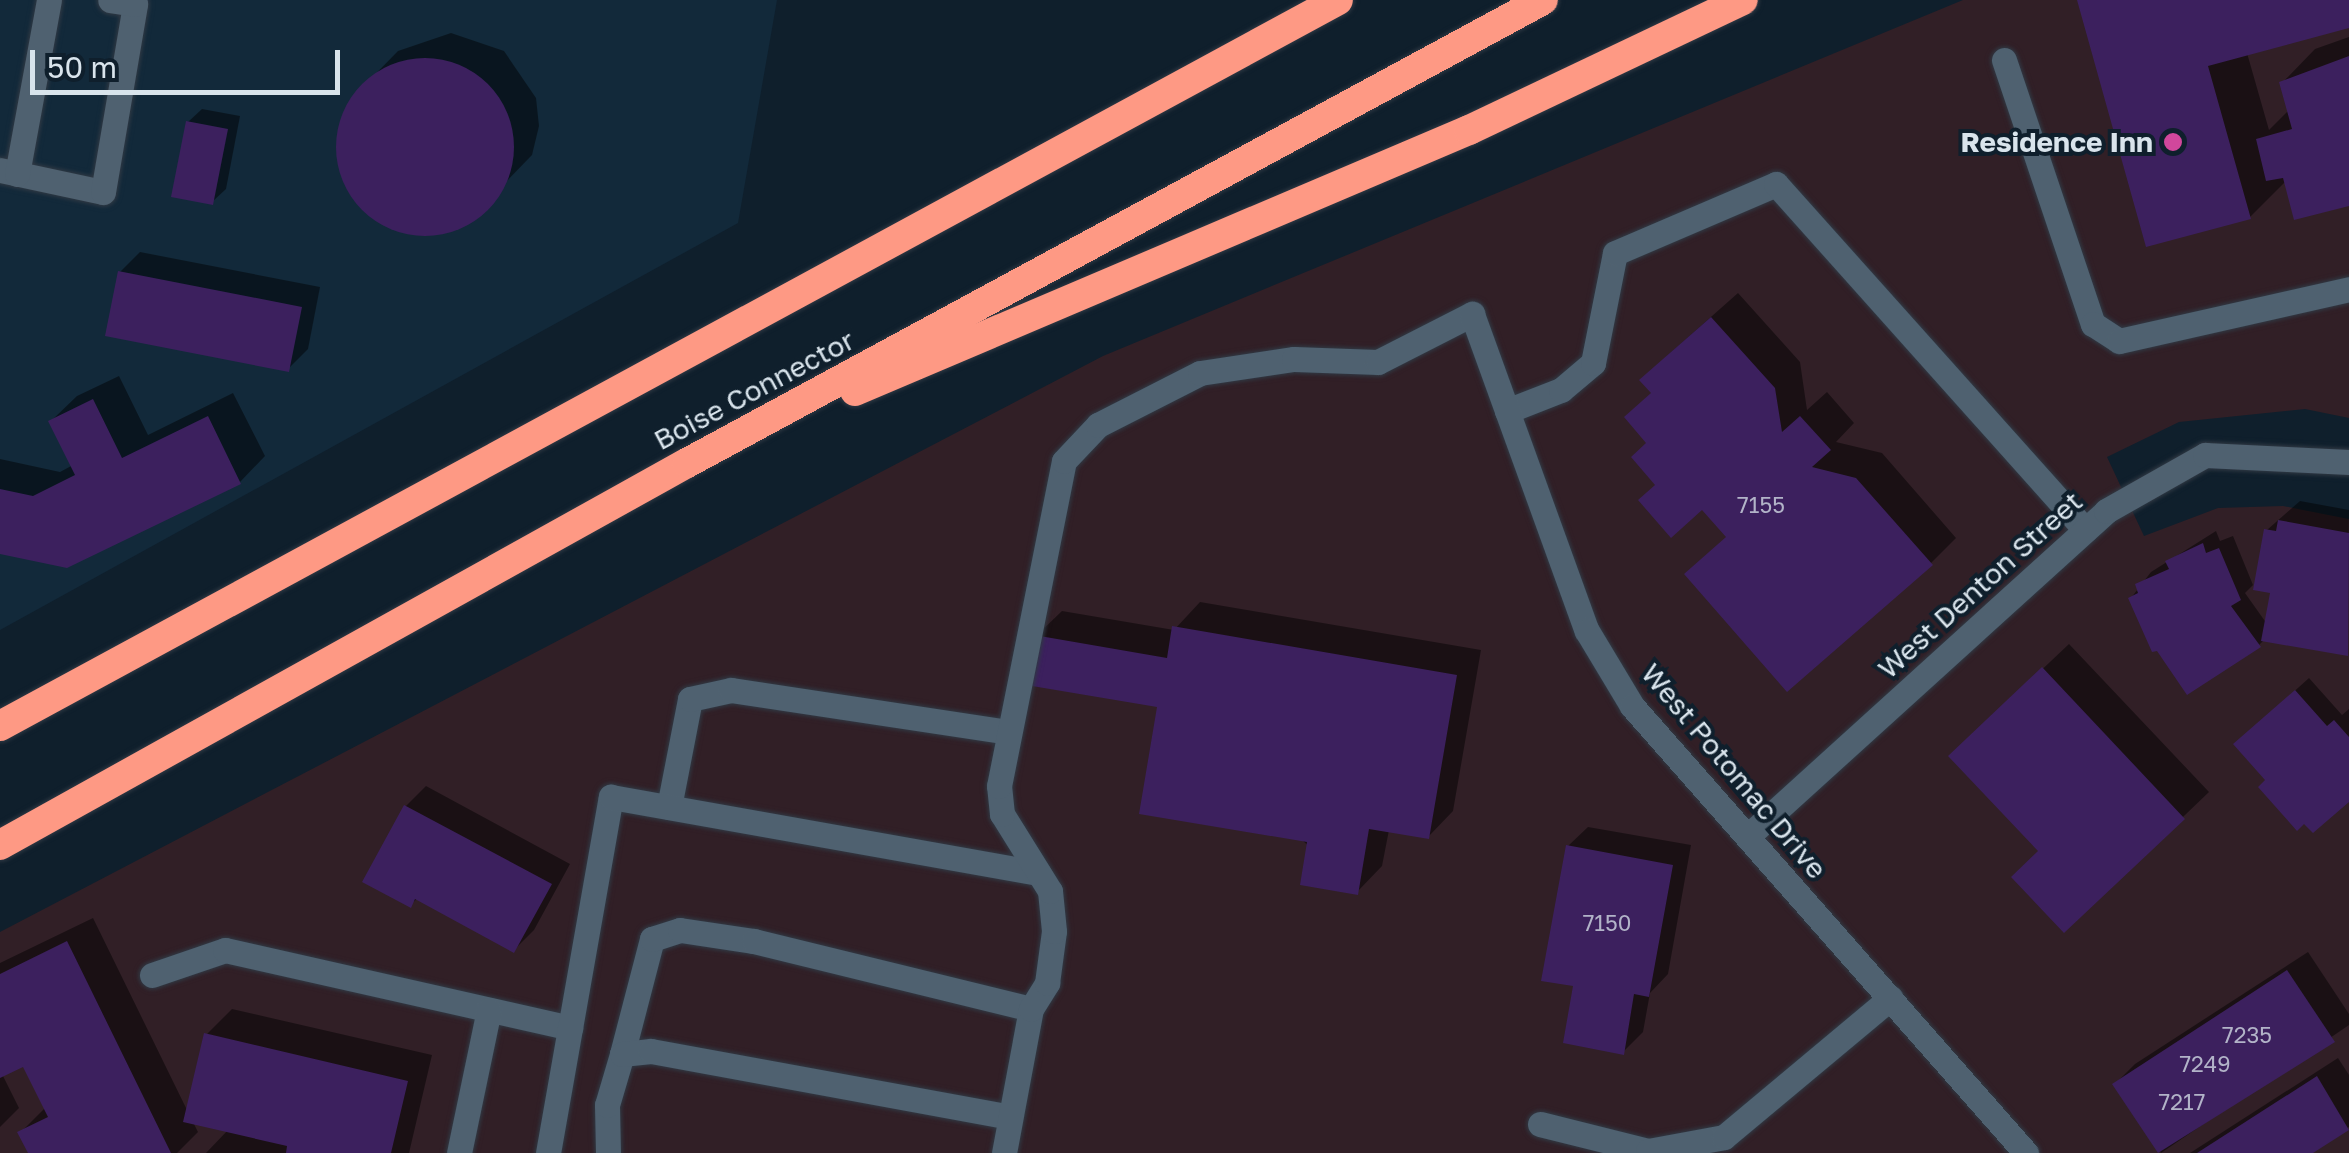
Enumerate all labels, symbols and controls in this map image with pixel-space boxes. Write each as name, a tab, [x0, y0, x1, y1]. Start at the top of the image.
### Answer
scale bar	[35, 30, 345, 92]
text: 50 m	[47, 49, 117, 85]
place label: Residence Inn	[1960, 125, 2153, 159]
marker: Residence Inn	[2162, 131, 2184, 153]
street label: Boise Connector	[648, 323, 860, 457]
street label: West Denton Street	[1871, 485, 2089, 685]
house number: 7155	[1737, 492, 1785, 518]
street label: West Potomac Drive	[1634, 657, 1834, 885]
house number: 7150	[1583, 910, 1631, 936]
house number: 7235	[2222, 1022, 2272, 1048]
house number: 7249	[2179, 1051, 2231, 1077]
house number: 7217	[2159, 1089, 2205, 1115]

